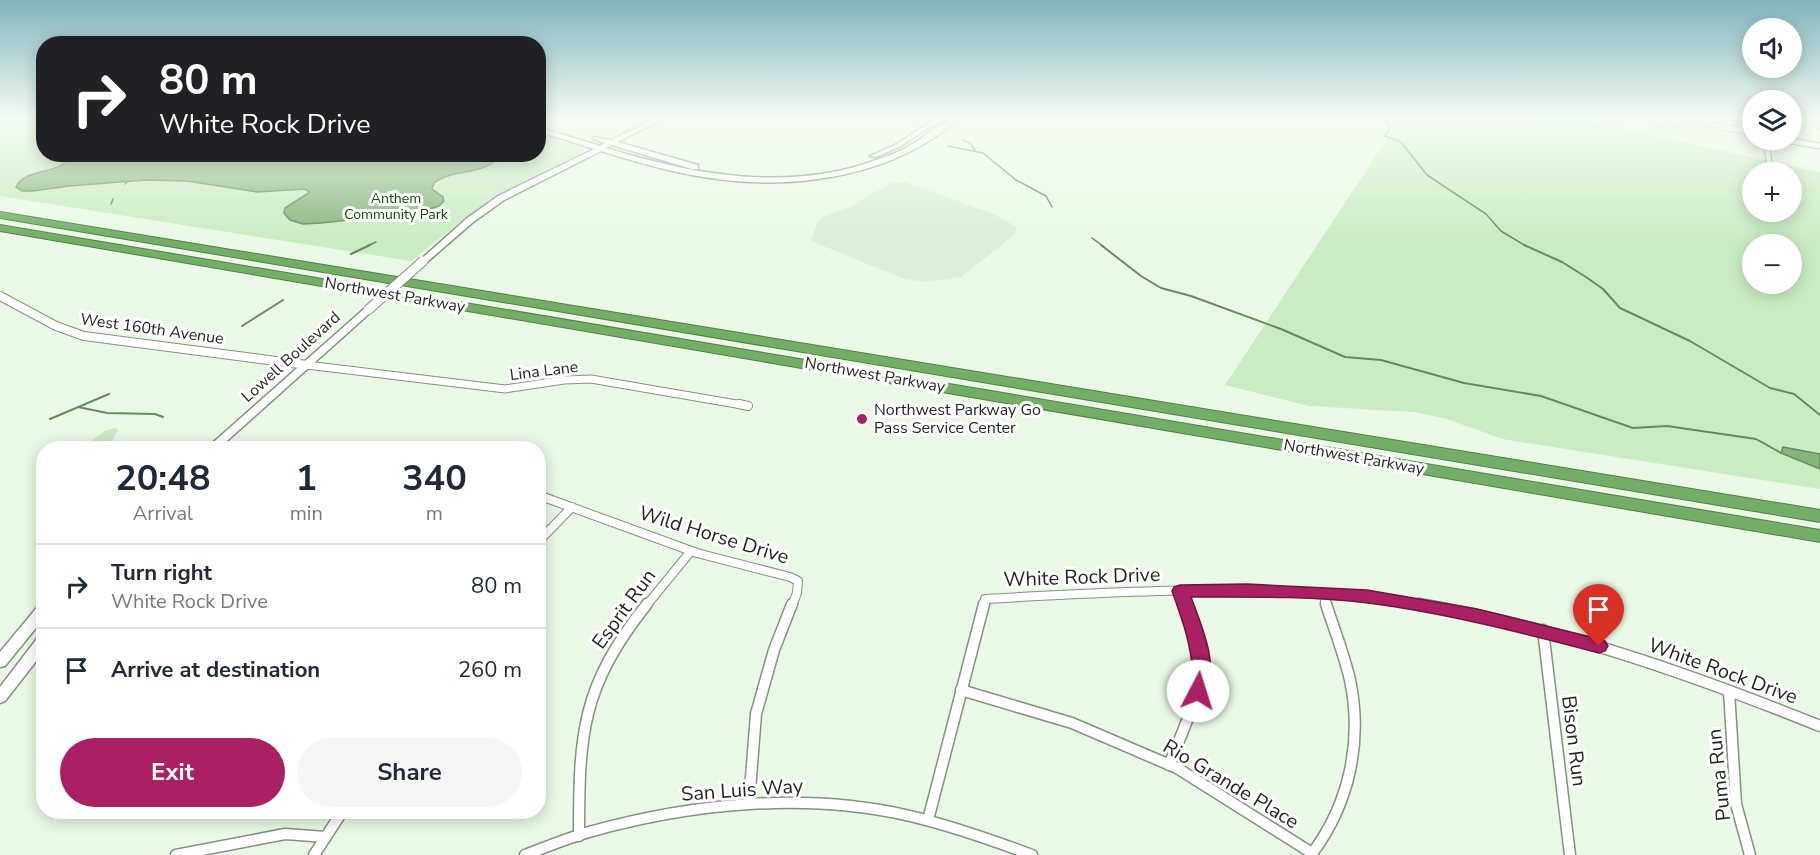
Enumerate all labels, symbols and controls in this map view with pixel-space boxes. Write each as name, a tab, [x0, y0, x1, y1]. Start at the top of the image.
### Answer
map controls	[1742, 18, 1802, 294]
button: sound	[1742, 18, 1802, 78]
text: 80 m	[159, 52, 258, 109]
icon: right	[60, 60, 138, 138]
button: layers	[1742, 90, 1802, 150]
text: White Rock Drive	[159, 106, 371, 143]
button: +	[1742, 162, 1802, 222]
park label: Anthem Community Park	[344, 189, 449, 224]
button: −	[1742, 234, 1802, 294]
street label: Northwest Parkway	[323, 272, 468, 318]
street label: Lowell Boulevard	[237, 307, 345, 407]
street label: West 160th Avenue	[79, 308, 225, 350]
street label: Northwest Parkway	[803, 352, 948, 398]
street label: Lina Lane	[508, 356, 580, 386]
place label: Northwest Parkway Go Pass Service Center	[874, 399, 1041, 439]
marker: Northwest Parkway Go Pass Service Center	[855, 412, 869, 426]
street label: Northwest Parkway	[1282, 434, 1427, 480]
text: 20:48	[115, 454, 211, 503]
text: 1	[295, 454, 317, 503]
text: 340	[402, 454, 467, 503]
street label: Wild Horse Drive	[636, 499, 792, 571]
text: Arrival	[133, 500, 193, 527]
text: min	[290, 500, 323, 527]
text: m	[426, 500, 443, 527]
text: Turn right	[111, 558, 212, 588]
street label: White Rock Drive	[1003, 561, 1161, 593]
street label: Esprit Run	[586, 564, 662, 654]
icon: right	[60, 570, 93, 603]
text: 80 m	[471, 571, 522, 601]
pin	[1573, 584, 1624, 646]
text: White Rock Drive	[111, 588, 268, 615]
icon: arrive	[1582, 593, 1615, 626]
street label: White Rock Drive	[1645, 631, 1801, 711]
icon: arrive	[60, 654, 93, 687]
text: Arrive at destination	[111, 655, 320, 685]
text: 260 m	[458, 655, 522, 685]
position arrow	[1166, 659, 1230, 723]
street label: Bison Run	[1555, 694, 1593, 788]
street label: Puma Run	[1701, 728, 1737, 822]
street label: Rio Grande Place	[1158, 733, 1304, 835]
button: Exit	[60, 738, 285, 807]
button: Share	[297, 738, 522, 807]
street label: San Luis Way	[680, 772, 805, 808]

